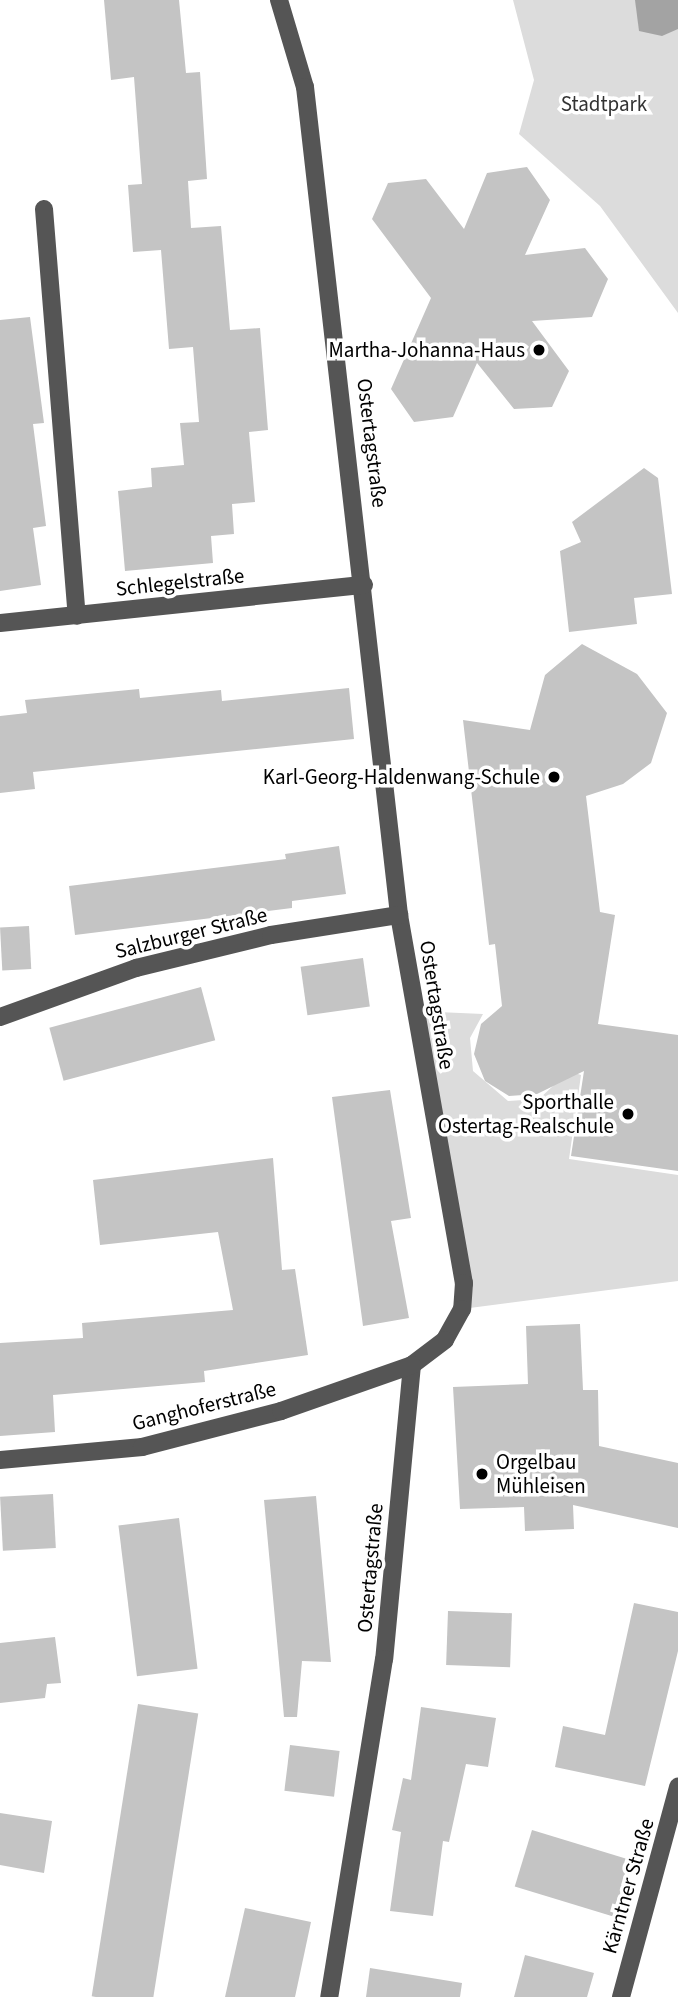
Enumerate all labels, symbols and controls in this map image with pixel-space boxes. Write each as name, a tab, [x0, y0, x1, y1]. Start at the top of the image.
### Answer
park label: Stadtpark	[561, 91, 647, 117]
place label: Martha-Johanna-Haus	[329, 337, 525, 363]
marker: Martha-Johanna-Haus	[531, 342, 547, 358]
street label: Ostertagstraße	[352, 377, 392, 509]
street label: Schlegelstraße	[114, 563, 246, 601]
place label: Karl-Georg-Haldenwang-Schule	[263, 764, 540, 790]
marker: Karl-Georg-Haldenwang-Schule	[546, 769, 562, 785]
street label: Salzburger Straße	[112, 902, 270, 964]
street label: Ostertagstraße	[414, 939, 460, 1071]
place label: Sporthalle Ostertag-Realschule	[438, 1089, 614, 1139]
marker: Sporthalle Ostertag-Realschule	[620, 1106, 636, 1122]
street label: Ganghoferstraße	[129, 1376, 279, 1436]
place label: Orgelbau Mühleisen	[496, 1449, 586, 1499]
marker: Orgelbau Mühleisen	[474, 1466, 490, 1482]
street label: Ostertagstraße	[352, 1502, 388, 1634]
street label: Kärntner Straße	[597, 1815, 659, 1957]

